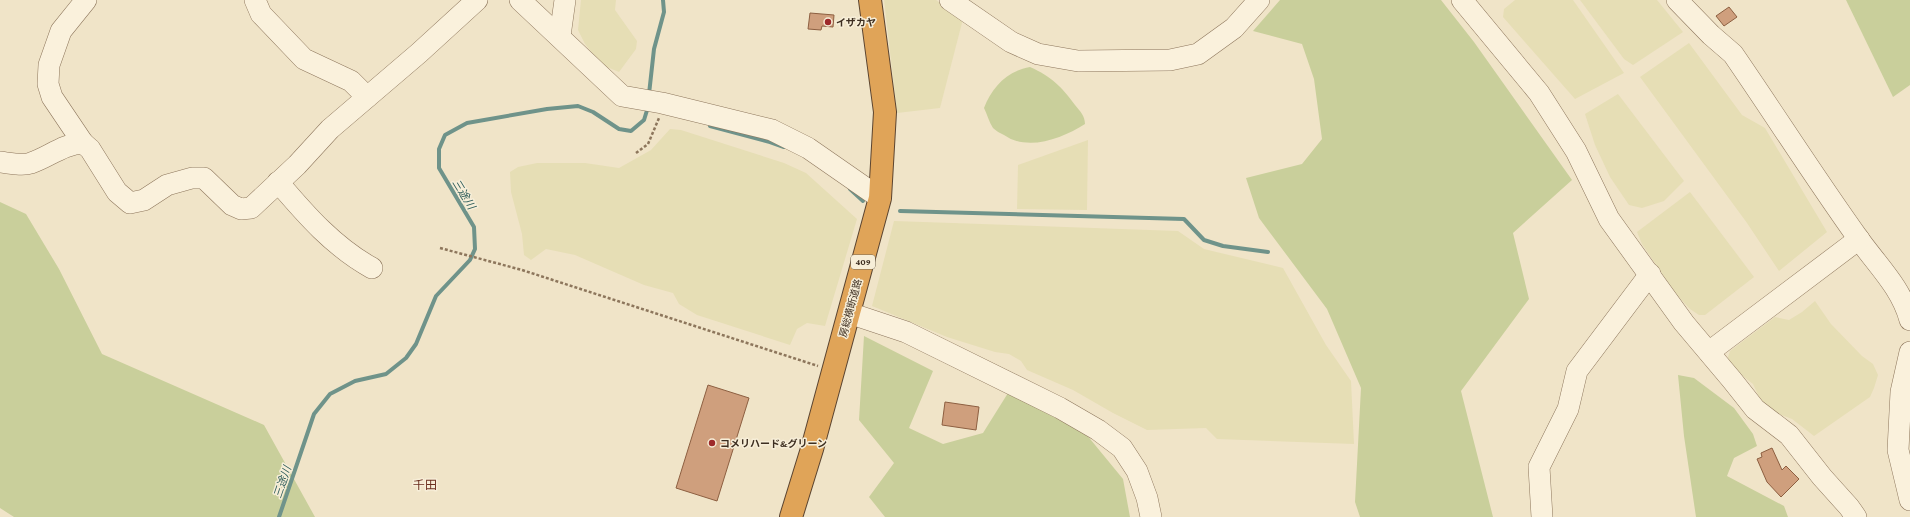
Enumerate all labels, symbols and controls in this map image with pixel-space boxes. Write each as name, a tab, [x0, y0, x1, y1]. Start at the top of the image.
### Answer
marker: イザカヤ	[823, 17, 833, 27]
place label: イザカヤ	[836, 17, 876, 28]
water label: 三途川	[450, 177, 478, 212]
road number: 409	[851, 255, 875, 269]
street label: 房総横断道路	[837, 278, 864, 339]
marker: コメリハード&グリーン	[707, 438, 717, 448]
place label: コメリハード&グリーン	[720, 438, 827, 449]
water label: 三途川	[271, 464, 293, 500]
district label: 千田	[413, 478, 437, 492]

